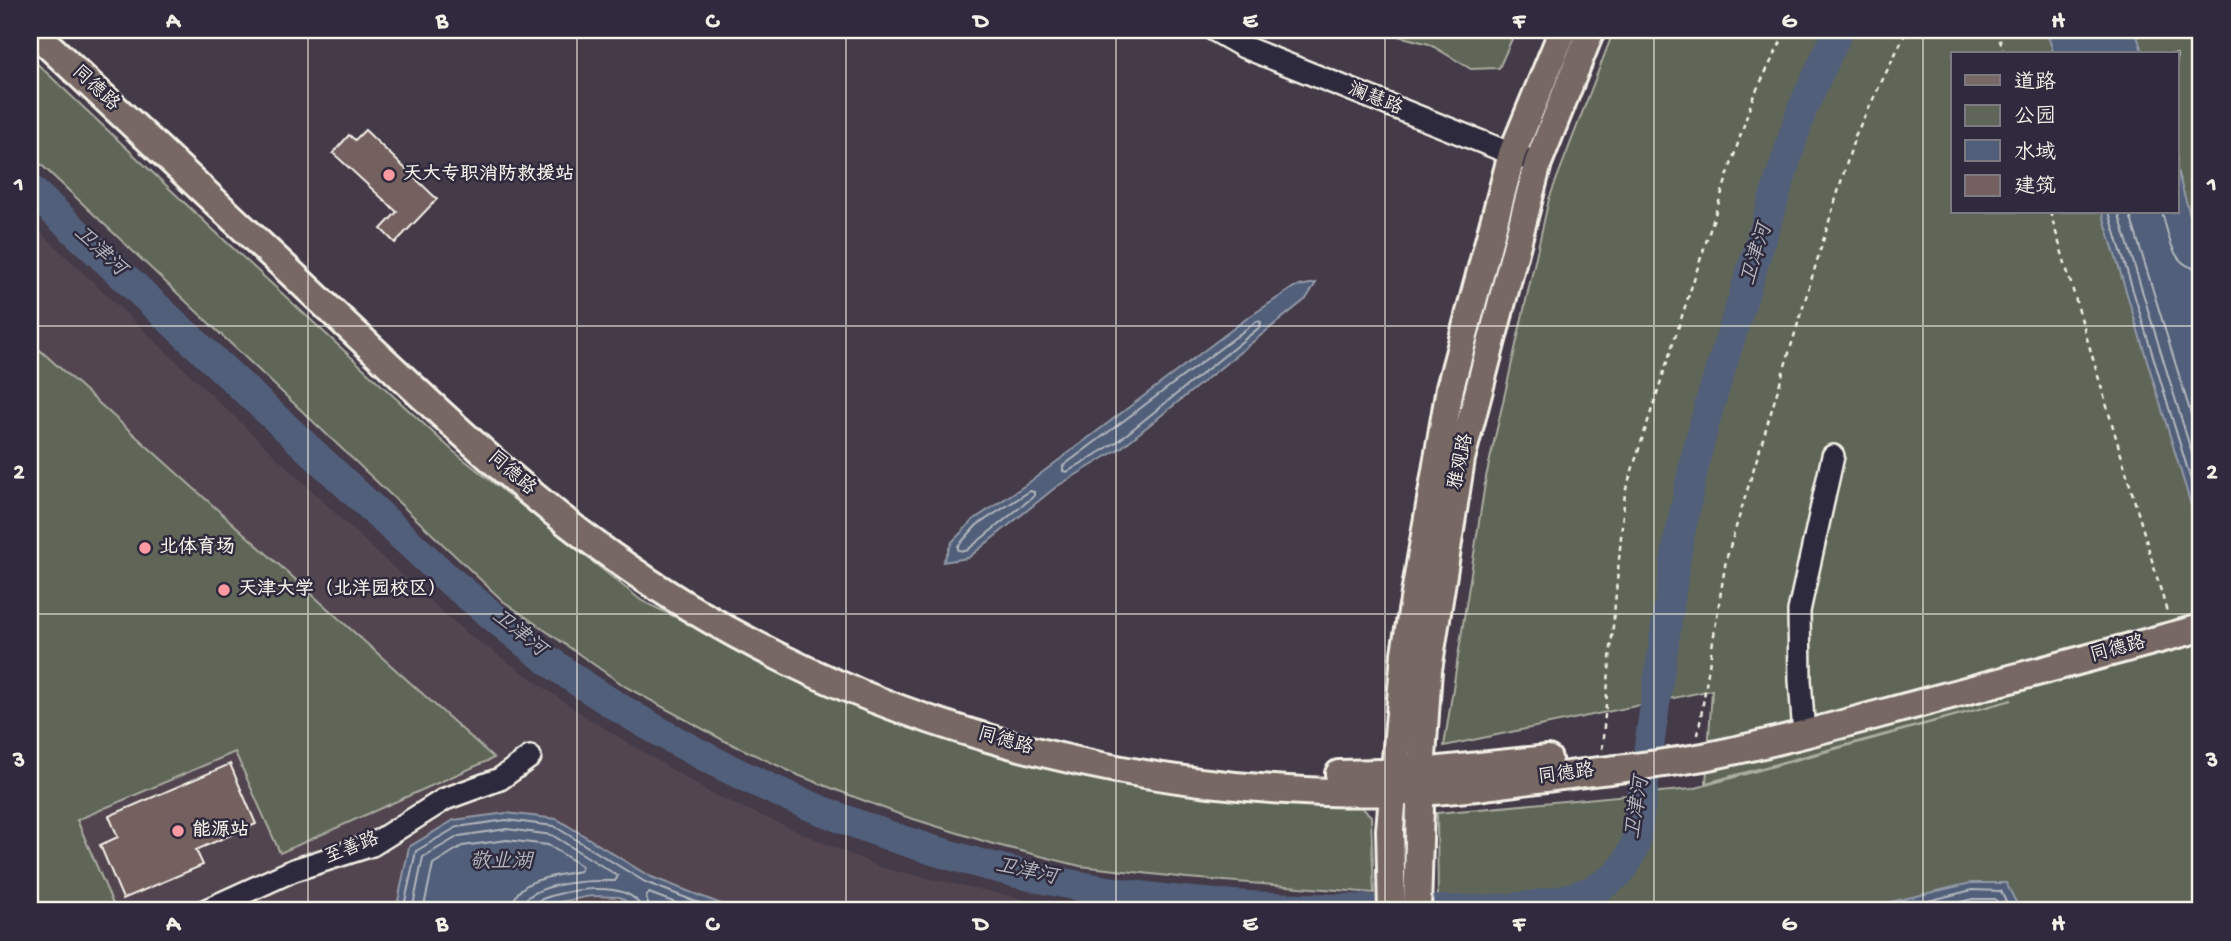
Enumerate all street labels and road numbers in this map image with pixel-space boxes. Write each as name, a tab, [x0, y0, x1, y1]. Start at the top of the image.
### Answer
street label: 同德路	[66, 60, 124, 117]
street label: 澜慧路	[1344, 78, 1406, 121]
street label: 雅观路	[1444, 432, 1479, 492]
street label: 同德路	[482, 446, 541, 501]
street label: 同德路	[2087, 631, 2149, 668]
street label: 同德路	[974, 722, 1036, 761]
street label: 同德路	[1536, 759, 1596, 790]
street label: 至善路	[321, 827, 383, 870]

